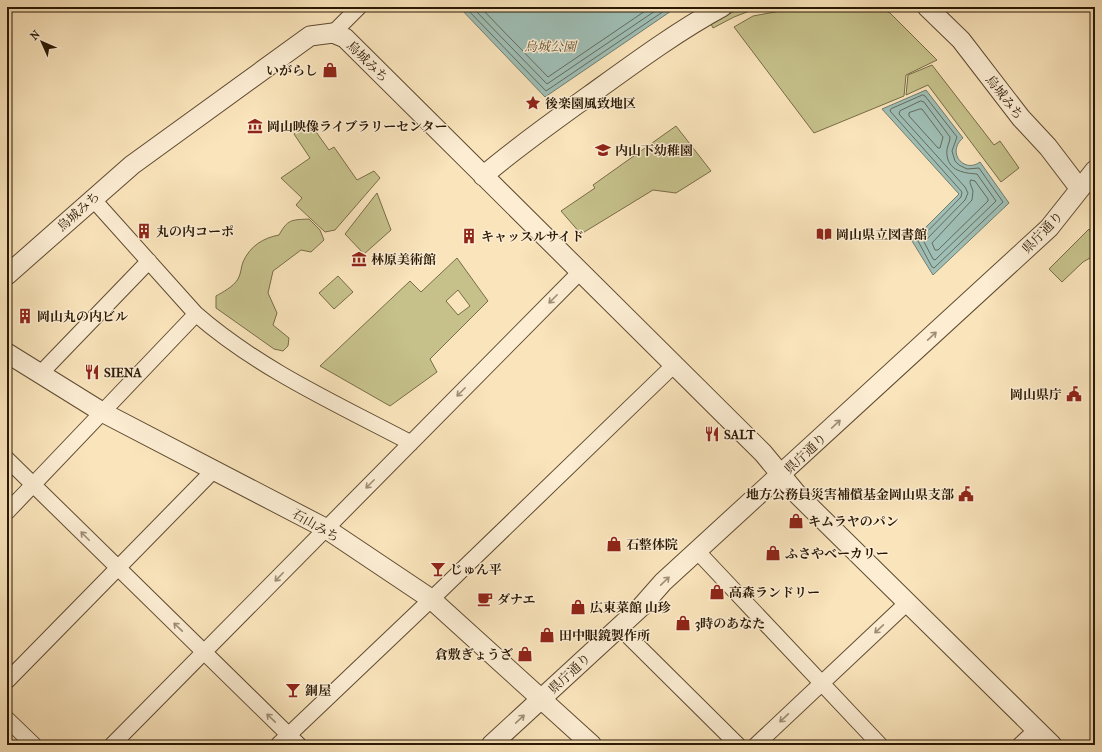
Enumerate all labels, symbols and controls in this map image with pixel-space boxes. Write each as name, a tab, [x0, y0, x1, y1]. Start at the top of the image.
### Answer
north arrow	[22, 22, 62, 62]
text: N	[28, 27, 43, 43]
street label: 烏城みち	[344, 38, 391, 85]
park label: 烏城公園	[524, 39, 578, 54]
shop icon: いがらし	[321, 61, 339, 79]
place label: いがらし	[266, 63, 318, 78]
street label: 烏城みち	[983, 72, 1027, 122]
place icon: 後楽園風致地区	[524, 94, 542, 112]
place label: 後楽園風致地区	[545, 96, 636, 111]
museum icon: 岡山映像ライブラリーセンター	[246, 117, 264, 135]
place label: 岡山映像ライブラリーセンター	[267, 119, 447, 134]
school or university icon: 内山下幼稚園	[594, 141, 612, 159]
place label: 内山下幼稚園	[615, 143, 693, 158]
street label: 烏城みち	[54, 188, 103, 234]
street label: 県庁通り	[1019, 208, 1066, 256]
building icon: 丸の内コーポ	[135, 222, 153, 240]
place label: 丸の内コーポ	[156, 224, 234, 239]
library icon: 岡山県立図書館	[815, 225, 833, 243]
building icon: キャッスルサイド	[460, 227, 478, 245]
place label: 岡山県立図書館	[836, 227, 927, 242]
place label: キャッスルサイド	[481, 229, 584, 244]
museum icon: 林原美術館	[350, 250, 368, 268]
place label: 林原美術館	[371, 252, 436, 267]
one-way arrow	[548, 294, 558, 304]
building icon: 岡山丸の内ビル	[16, 307, 34, 325]
place label: 岡山丸の内ビル	[37, 309, 128, 324]
one-way arrow	[926, 332, 936, 341]
restaurant icon: SIENA	[83, 363, 101, 381]
place label: SIENA	[104, 365, 142, 380]
public building icon: 岡山県庁	[1065, 385, 1083, 403]
one-way arrow	[456, 387, 466, 397]
place label: 岡山県庁	[1010, 387, 1062, 402]
one-way arrow	[831, 420, 841, 429]
restaurant icon: SALT	[703, 425, 721, 443]
place label: SALT	[724, 427, 756, 442]
street label: 県庁通り	[781, 430, 829, 477]
one-way arrow	[365, 479, 375, 489]
public building icon: 地方公務員災害補償基金岡山県支部	[957, 485, 975, 503]
place label: 地方公務員災害補償基金岡山県支部	[746, 487, 954, 502]
street label: 石山みち	[289, 506, 342, 545]
shop icon: キムラヤのパン	[787, 512, 805, 530]
place label: キムラヤのパン	[808, 514, 899, 529]
one-way arrow	[80, 531, 90, 541]
shop icon: 石整体院	[605, 535, 623, 553]
place label: 石整体院	[626, 537, 678, 552]
shop icon: ふさやベーカリー	[764, 544, 782, 562]
place label: ふさやベーカリー	[785, 546, 889, 561]
bar icon: じゅん平	[429, 560, 447, 578]
place label: じゅん平	[450, 562, 502, 577]
one-way arrow	[274, 572, 284, 582]
one-way arrow	[660, 576, 670, 586]
shop icon: 高森ランドリー	[708, 583, 726, 601]
place label: 高森ランドリー	[729, 585, 820, 600]
cafe icon: ダナエ	[476, 590, 494, 608]
place label: ダナエ	[497, 592, 535, 607]
shop icon: 広東菜館 山珍	[569, 598, 587, 616]
place label: 広東菜館 山珍	[590, 600, 671, 615]
shop icon: 3時のあなた	[674, 614, 692, 632]
place label: 3時のあなた	[695, 616, 765, 632]
one-way arrow	[173, 622, 183, 632]
one-way arrow	[874, 624, 884, 634]
shop icon: 田中眼鏡製作所	[538, 626, 556, 644]
place label: 田中眼鏡製作所	[559, 628, 650, 643]
shop icon: 倉敷ぎょうざ	[516, 645, 534, 663]
place label: 倉敷ぎょうざ	[435, 647, 513, 662]
street label: 県庁通り	[545, 650, 593, 697]
bar icon: 銅屋	[284, 681, 302, 699]
place label: 銅屋	[305, 683, 331, 698]
one-way arrow	[266, 713, 276, 723]
one-way arrow	[779, 713, 789, 723]
one-way arrow	[514, 714, 525, 723]

